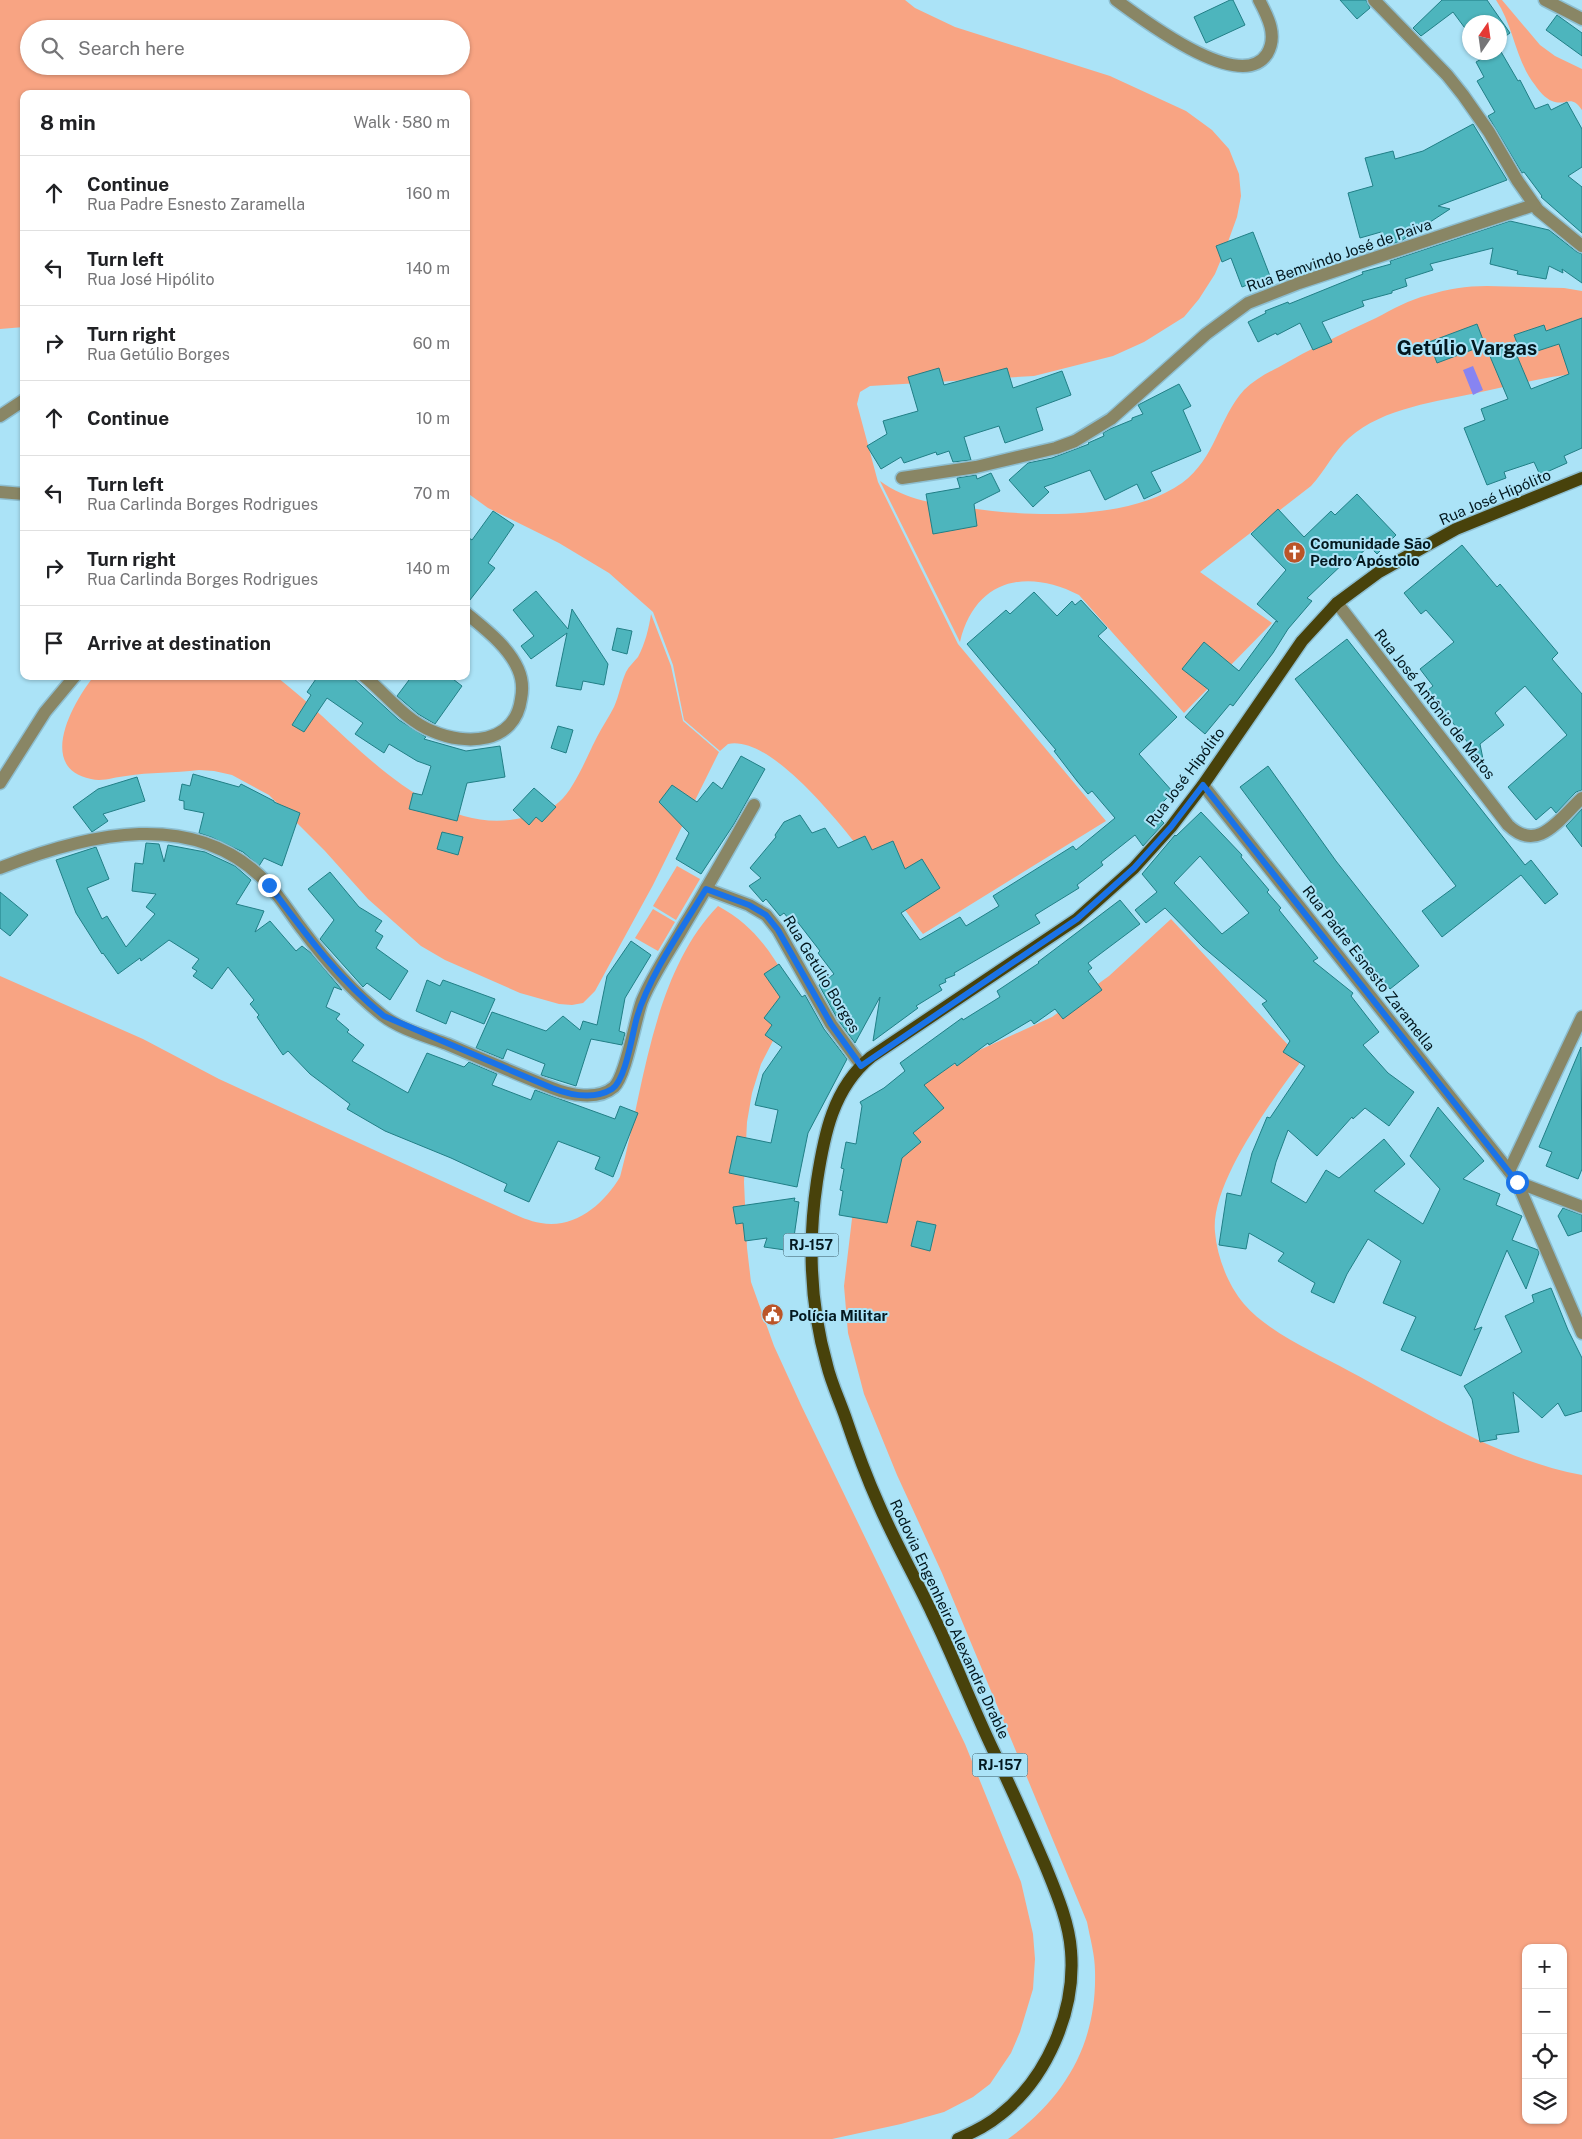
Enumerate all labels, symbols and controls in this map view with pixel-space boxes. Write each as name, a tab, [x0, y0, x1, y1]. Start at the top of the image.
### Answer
north arrow	[1462, 15, 1507, 60]
search box	[20, 20, 470, 75]
icon: search	[38, 34, 66, 62]
text: Search here	[78, 37, 185, 59]
text: 8 min	[40, 110, 96, 135]
text: Walk · 580 m	[353, 113, 450, 132]
text: Continue	[87, 173, 169, 195]
icon: ahead	[40, 179, 68, 207]
text: 160 m	[406, 184, 450, 203]
text: Rua Padre Esnesto Zaramella	[87, 195, 305, 214]
street label: Rua Bemvindo José de Paiva	[1244, 215, 1434, 295]
text: Turn left	[87, 248, 164, 270]
icon: left	[40, 254, 68, 282]
text: 140 m	[406, 259, 450, 278]
text: Rua José Hipólito	[87, 270, 215, 289]
text: Turn right	[87, 323, 176, 345]
icon: right	[40, 329, 68, 357]
text: 60 m	[413, 334, 450, 353]
district label: Getúlio Vargas	[1397, 336, 1537, 360]
text: Rua Getúlio Borges	[87, 345, 230, 364]
icon: ahead	[40, 404, 68, 432]
text: Continue	[87, 407, 169, 429]
text: 10 m	[416, 409, 450, 428]
street label: Rua José Hipólito	[1437, 466, 1553, 528]
text: Turn left	[87, 473, 164, 495]
icon: left	[40, 479, 68, 507]
text: 70 m	[413, 484, 450, 503]
text: Rua Carlinda Borges Rodrigues	[87, 495, 318, 514]
place label: Comunidade São Pedro Apóstolo	[1310, 535, 1431, 569]
church icon: Comunidade São Pedro Apóstolo	[1282, 540, 1306, 564]
text: Turn right	[87, 548, 176, 570]
icon: right	[40, 554, 68, 582]
text: 140 m	[406, 559, 450, 578]
text: Rua Carlinda Borges Rodrigues	[87, 570, 318, 589]
street label: Rua José Antônio de Matos	[1371, 626, 1499, 782]
icon: arrive	[40, 629, 68, 657]
text: Arrive at destination	[87, 632, 271, 654]
street label: Rua José Hipólito	[1142, 724, 1228, 830]
route end	[258, 874, 281, 897]
street label: Rua Padre Esnesto Zaramella	[1299, 882, 1439, 1054]
street label: Rua Getúlio Borges	[780, 912, 864, 1036]
route start	[1506, 1171, 1529, 1194]
road number: RJ-157	[784, 1234, 838, 1256]
public building icon: Polícia Militar	[761, 1303, 785, 1327]
place label: Polícia Militar	[789, 1307, 888, 1324]
street label: Rodovia Engenheiro Alexandre Drable	[887, 1497, 1013, 1741]
road number: RJ-157	[972, 1754, 1028, 1776]
map controls	[1522, 1944, 1567, 2124]
button: +	[1522, 1944, 1567, 1989]
button: −	[1522, 1989, 1567, 2034]
button: locate	[1522, 2034, 1567, 2079]
button: layers	[1522, 2079, 1567, 2124]

